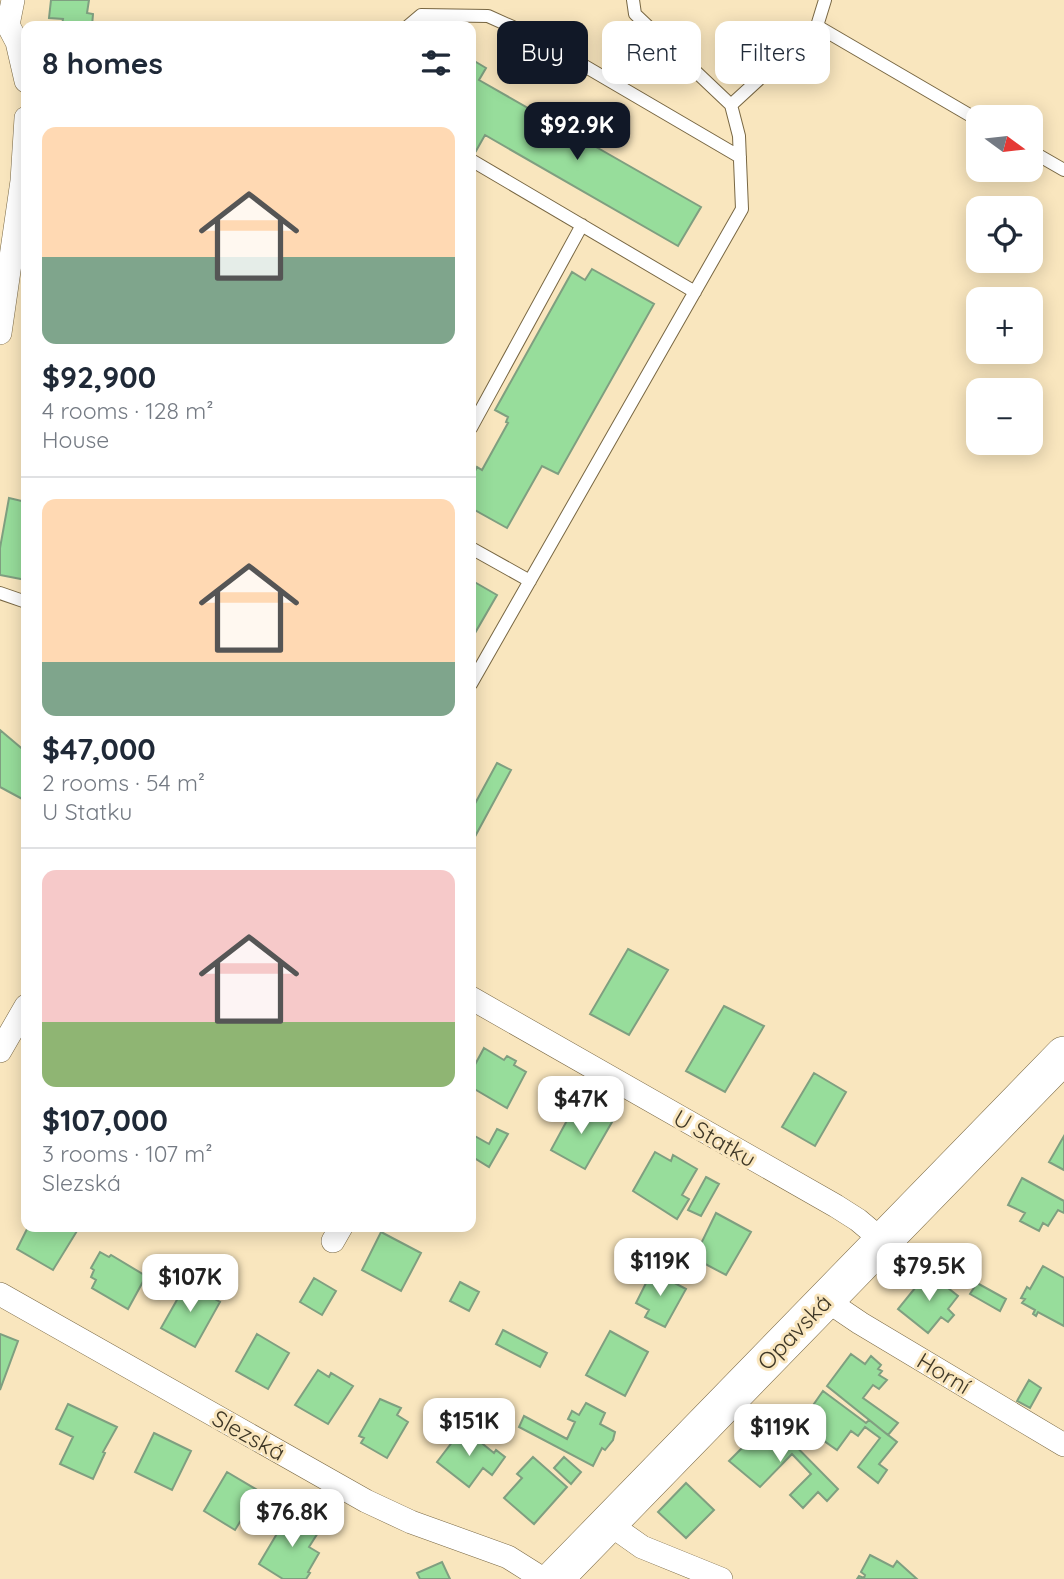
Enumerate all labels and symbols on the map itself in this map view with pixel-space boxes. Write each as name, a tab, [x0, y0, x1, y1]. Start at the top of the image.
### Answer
pin: $92.9K	[520, 102, 634, 162]
north arrow	[966, 105, 1043, 182]
pin: $47K	[540, 1076, 622, 1136]
street label: U Statku	[669, 1103, 761, 1173]
pin: $119K	[611, 1238, 709, 1298]
pin: $79.5K	[872, 1244, 986, 1303]
pin: $107K	[141, 1254, 239, 1314]
street label: Opavská	[751, 1288, 837, 1376]
street label: Horní	[912, 1346, 976, 1400]
pin: $151K	[420, 1398, 518, 1458]
street label: Slezská	[207, 1403, 291, 1467]
pin: $119K	[731, 1404, 829, 1464]
pin: $76.8K	[235, 1490, 349, 1549]

